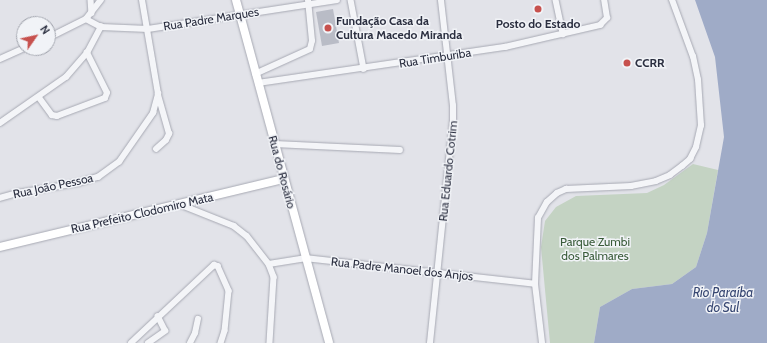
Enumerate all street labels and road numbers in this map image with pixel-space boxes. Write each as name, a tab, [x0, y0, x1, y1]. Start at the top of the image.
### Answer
street label: Rua Padre Marques	[162, 4, 260, 34]
street label: Rua Timburiba	[398, 45, 472, 71]
street label: Rua Eduardo Cotrim	[436, 120, 460, 222]
street label: Rua do Rosário	[265, 134, 299, 210]
street label: Rua João Pessoa	[12, 170, 94, 202]
street label: Rua Prefeito Clodomiro Mata	[70, 190, 214, 236]
street label: Rua Padre Manoel dos Anjos	[330, 254, 474, 284]

